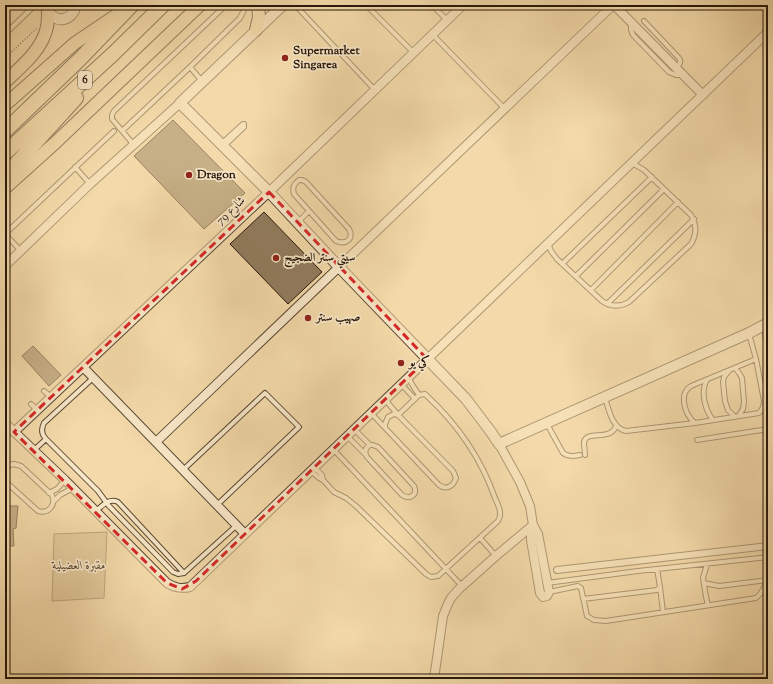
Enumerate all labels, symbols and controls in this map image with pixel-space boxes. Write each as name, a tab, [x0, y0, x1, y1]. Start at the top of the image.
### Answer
place label: Supermarket Singarea	[293, 42, 360, 74]
marker: Supermarket Singarea	[280, 53, 290, 63]
road number: 6	[78, 71, 92, 89]
place label: Dragon	[196, 166, 237, 184]
marker: Dragon	[184, 170, 194, 180]
street label: شارع 79	[212, 192, 251, 230]
place label: سيتي سنتر الضجيج	[284, 249, 355, 269]
marker: سيتي سنتر الضجيج	[271, 253, 281, 263]
place label: صهيب سنتر	[314, 309, 360, 327]
marker: صهيب سنتر	[303, 313, 313, 323]
place label: كي يو	[407, 354, 430, 372]
marker: كي يو	[396, 358, 406, 368]
park label: مقبرة العضيلية	[51, 557, 106, 575]

